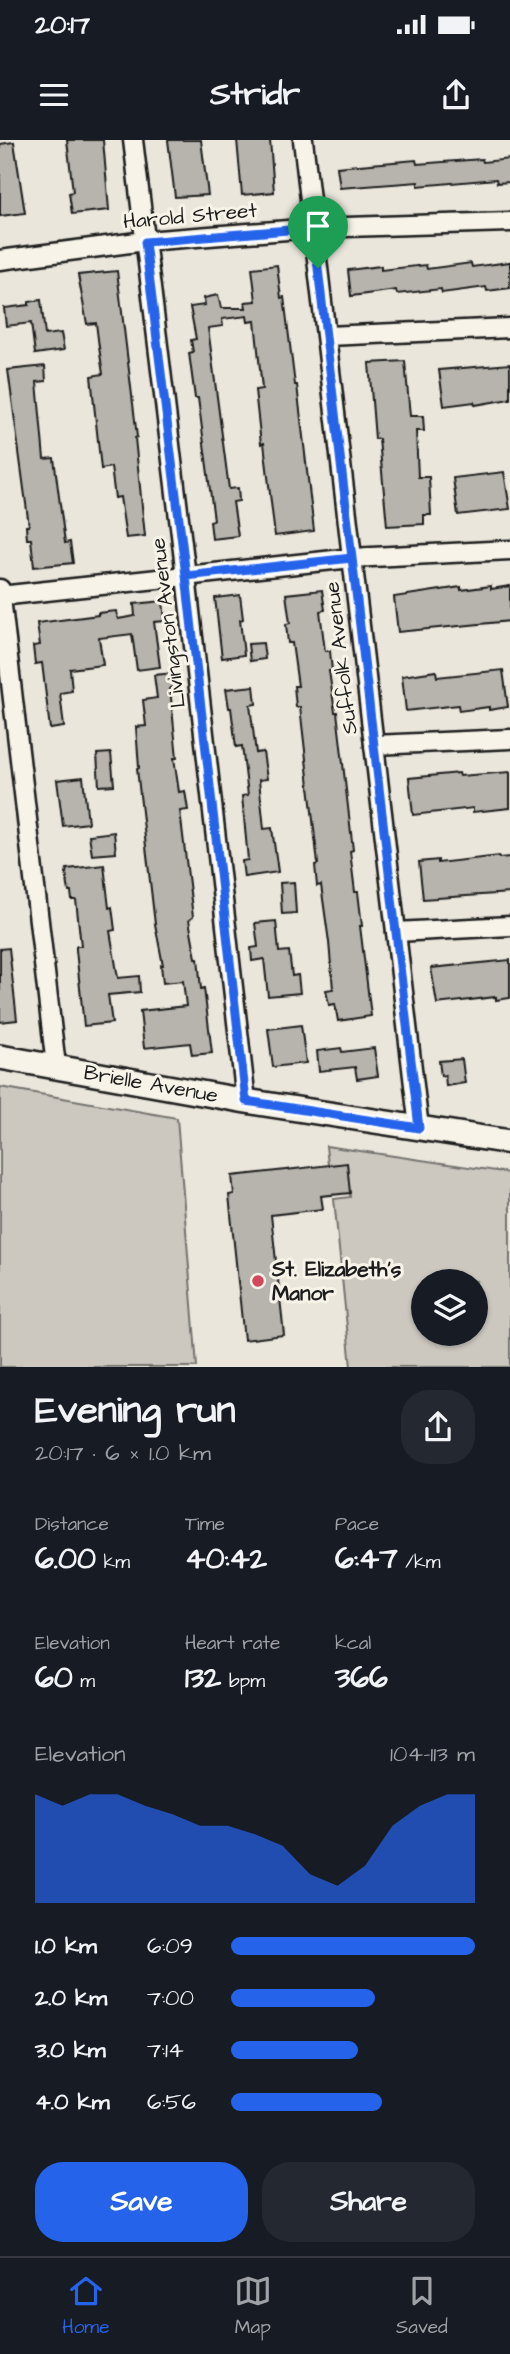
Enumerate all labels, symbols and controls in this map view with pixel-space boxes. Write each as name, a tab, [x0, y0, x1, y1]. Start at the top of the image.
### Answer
text: 20:17	[35, 7, 90, 43]
text: Stridr	[210, 72, 300, 117]
icon: menu	[35, 76, 73, 114]
icon: share	[437, 76, 475, 114]
street label: Harold Street	[122, 196, 259, 236]
pin	[288, 196, 348, 268]
icon: arrive	[299, 207, 337, 245]
street label: Livingston Avenue	[143, 536, 195, 710]
street label: Suffolk Avenue	[317, 580, 365, 736]
street label: Brielle Avenue	[82, 1058, 220, 1110]
place label: St. Elizabeth's Manor	[271, 1255, 402, 1308]
map controls	[411, 1269, 488, 1346]
button: layers	[411, 1269, 488, 1346]
marker: St. Elizabeth's Manor	[250, 1273, 266, 1289]
text: Evening run	[35, 1385, 236, 1437]
button: share	[401, 1390, 475, 1464]
text: 20:17 · 6 × 1.0 km	[35, 1437, 211, 1469]
text: Distance	[35, 1511, 109, 1538]
text: Time	[185, 1511, 225, 1538]
text: Pace	[335, 1511, 379, 1538]
text: 6.00	[35, 1538, 96, 1580]
text: 40:42	[185, 1538, 267, 1580]
text: 6:47	[335, 1538, 398, 1580]
text: km	[96, 1549, 130, 1576]
text: /km	[398, 1549, 440, 1576]
text: Elevation	[35, 1630, 110, 1657]
text: Heart rate	[185, 1630, 280, 1657]
text: kcal	[335, 1630, 371, 1657]
text: 60	[35, 1657, 73, 1699]
text: 132	[185, 1657, 221, 1699]
text: 366	[335, 1657, 388, 1699]
text: m	[73, 1668, 95, 1695]
text: bpm	[221, 1668, 265, 1695]
text: Elevation	[35, 1738, 126, 1770]
text: 104–113 m	[390, 1738, 475, 1770]
text: 1.0 km	[35, 1930, 97, 1962]
text: 6:09	[147, 1930, 193, 1962]
text: 2.0 km	[35, 1982, 107, 2014]
text: 7:00	[147, 1982, 194, 2014]
text: 3.0 km	[35, 2034, 106, 2066]
text: 7:14	[147, 2034, 184, 2066]
text: 4.0 km	[35, 2086, 110, 2118]
text: 6:56	[147, 2086, 196, 2118]
button: Save	[35, 2162, 248, 2242]
button: Share	[262, 2162, 475, 2242]
tab: Home	[62, 2272, 109, 2341]
tab: Map	[234, 2272, 272, 2341]
tab: Saved	[396, 2272, 448, 2341]

